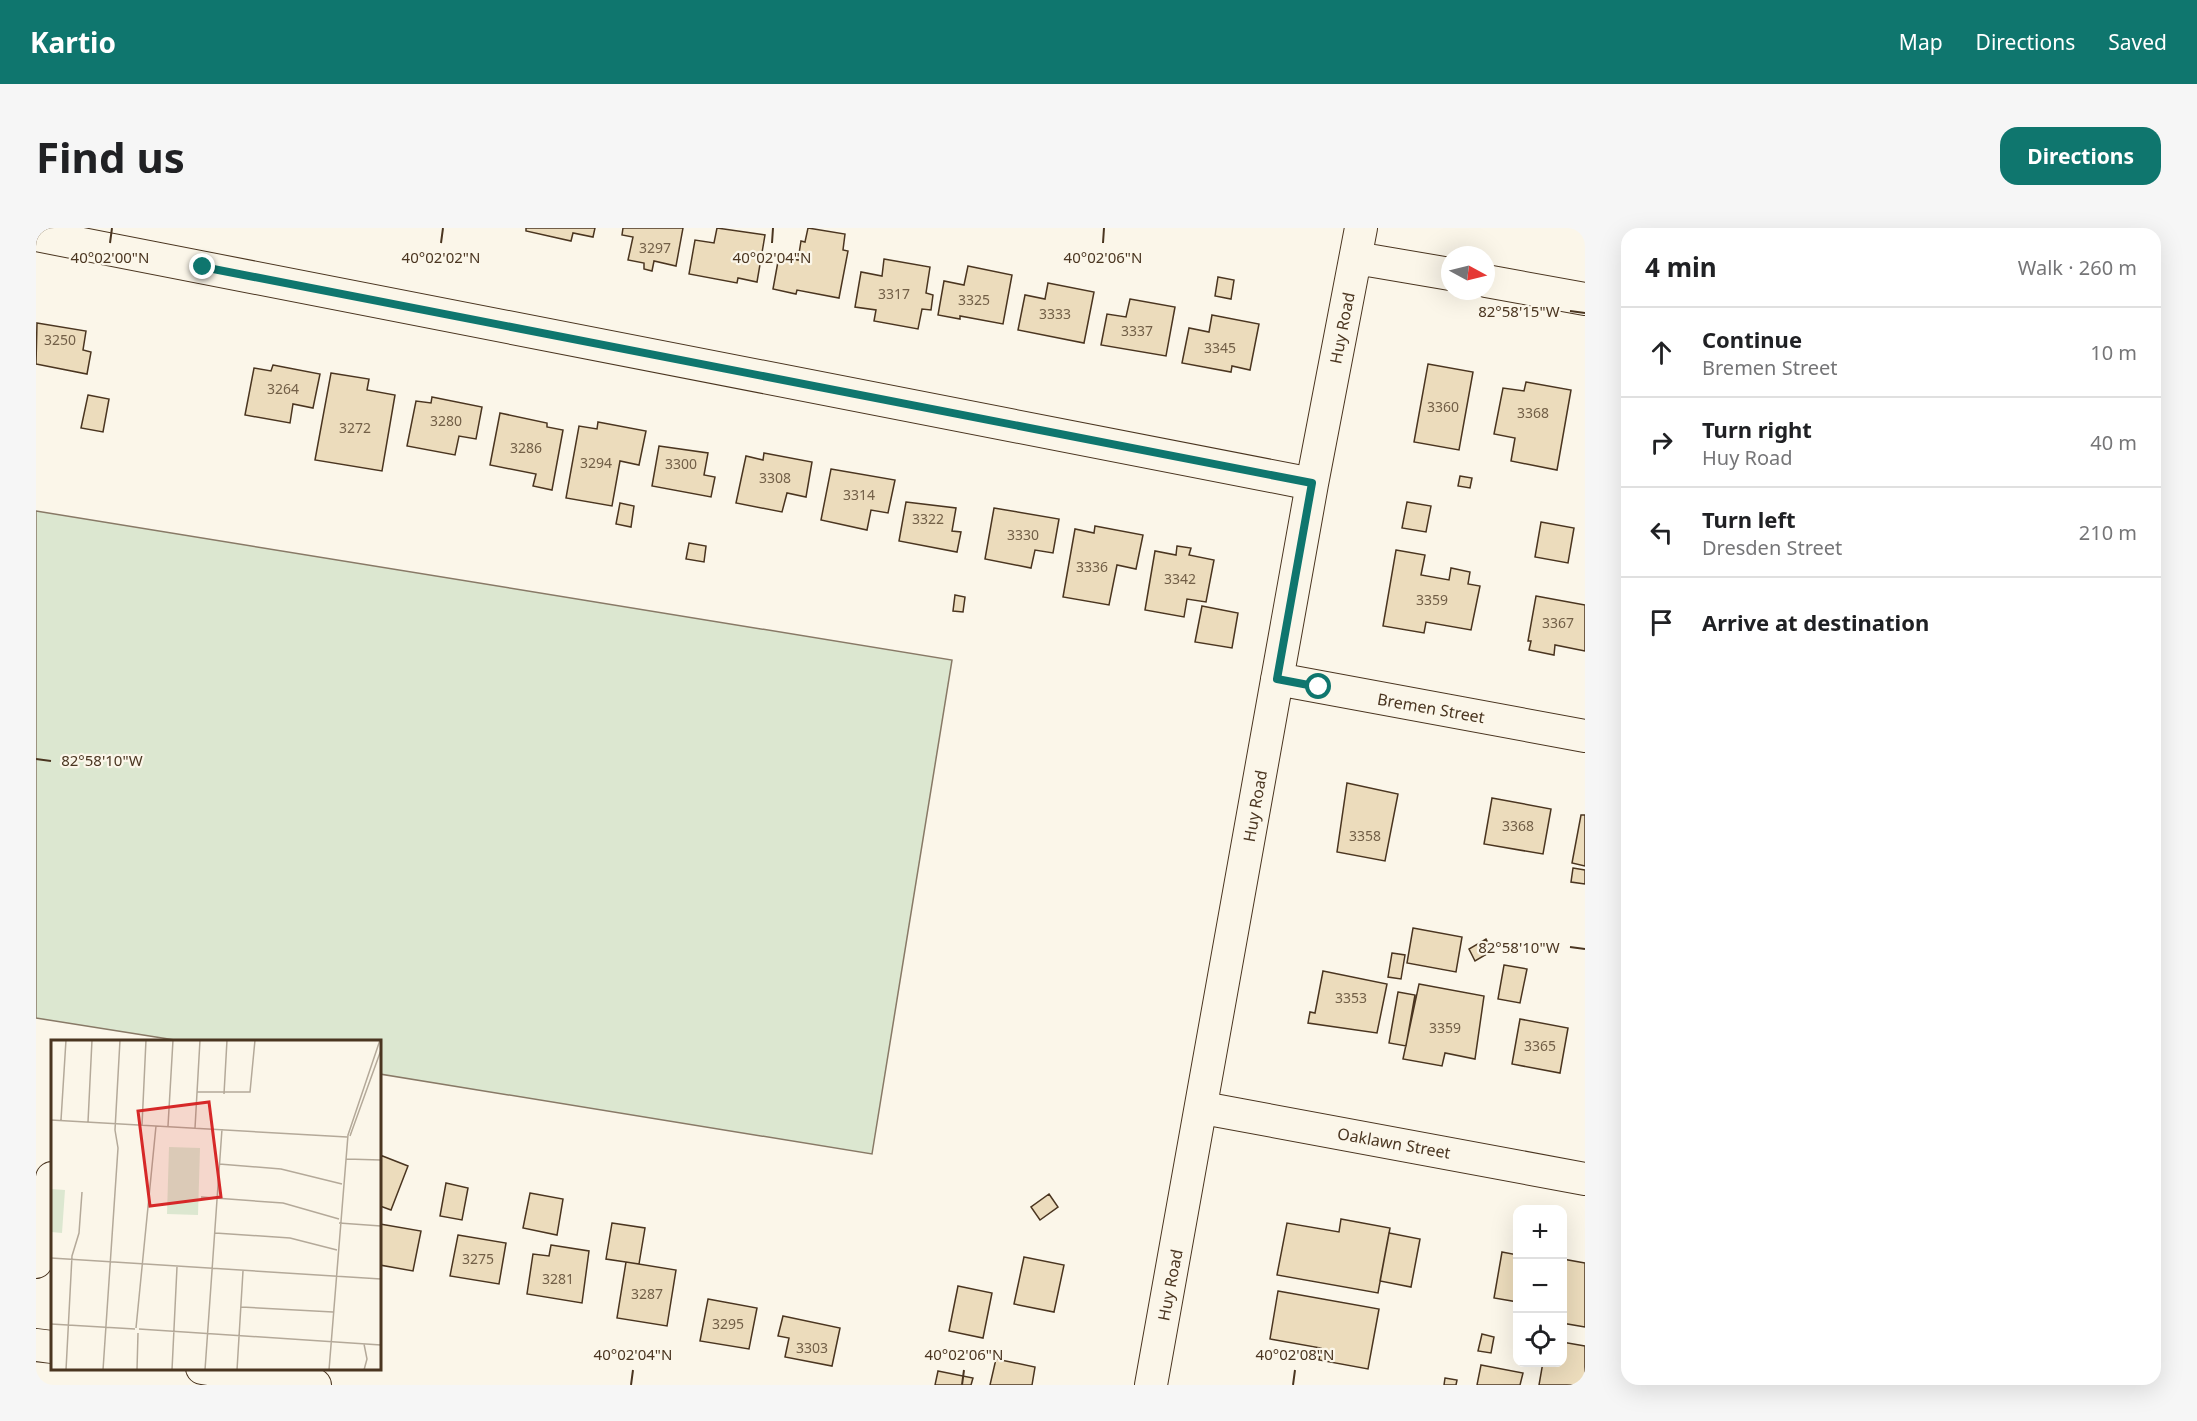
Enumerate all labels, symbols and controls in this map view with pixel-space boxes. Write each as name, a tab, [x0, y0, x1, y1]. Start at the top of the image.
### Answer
text: Kartio	[30, 23, 116, 61]
text: Map	[1899, 28, 1943, 56]
text: Directions	[1976, 28, 2075, 56]
text: Saved	[2108, 28, 2167, 56]
button: Directions	[2000, 127, 2161, 185]
text: Find us	[36, 128, 185, 185]
house number: 3297	[639, 238, 671, 257]
north arrow	[1441, 246, 1495, 300]
text: 40°02'00"N	[71, 247, 149, 267]
text: 40°02'02"N	[402, 247, 480, 267]
text: 40°02'04"N	[733, 247, 811, 267]
text: 40°02'06"N	[1064, 247, 1142, 267]
text: 4 min	[1645, 249, 1717, 285]
route end	[189, 253, 215, 279]
text: Walk · 260 m	[2018, 254, 2137, 281]
house number: 3317	[878, 284, 910, 303]
house number: 3325	[958, 290, 990, 309]
street label: Huy Road	[1324, 290, 1360, 366]
text: 82°58'15"W	[1478, 301, 1560, 321]
house number: 3333	[1039, 304, 1071, 323]
house number: 3337	[1121, 321, 1153, 340]
text: Continue	[1702, 324, 1802, 354]
house number: 3250	[44, 330, 76, 349]
icon: ahead	[1645, 336, 1678, 369]
house number: 3345	[1204, 338, 1236, 357]
text: 10 m	[2090, 339, 2137, 366]
text: Bremen Street	[1702, 354, 1838, 381]
house number: 3264	[267, 379, 299, 398]
house number: 3360	[1427, 397, 1459, 416]
house number: 3368	[1517, 403, 1549, 422]
house number: 3280	[430, 411, 462, 430]
text: Turn right	[1702, 414, 1812, 444]
house number: 3272	[339, 418, 371, 437]
icon: right	[1645, 426, 1678, 459]
text: 40 m	[2090, 429, 2137, 456]
house number: 3286	[510, 438, 542, 457]
text: Huy Road	[1702, 444, 1793, 471]
house number: 3294	[580, 453, 612, 472]
house number: 3300	[665, 454, 697, 473]
house number: 3308	[759, 468, 791, 487]
house number: 3314	[843, 485, 875, 504]
text: Turn left	[1702, 504, 1796, 534]
house number: 3322	[912, 509, 944, 528]
icon: left	[1645, 516, 1678, 549]
text: 210 m	[2079, 519, 2137, 546]
house number: 3330	[1007, 525, 1039, 544]
text: Dresden Street	[1702, 534, 1842, 561]
house number: 3336	[1076, 557, 1108, 576]
house number: 3342	[1164, 569, 1196, 588]
house number: 3359	[1416, 590, 1448, 609]
icon: arrive	[1645, 606, 1678, 639]
text: Arrive at destination	[1702, 607, 1929, 637]
house number: 3367	[1542, 613, 1574, 632]
route start	[1305, 673, 1331, 699]
street label: Bremen Street	[1376, 688, 1487, 728]
text: 82°58'10"W	[61, 750, 143, 770]
street label: Huy Road	[1238, 768, 1272, 844]
house number: 3368	[1502, 816, 1534, 835]
house number: 3358	[1349, 826, 1381, 845]
text: 82°58'10"W	[1478, 937, 1560, 957]
house number: 3353	[1335, 988, 1367, 1007]
house number: 3359	[1429, 1018, 1461, 1037]
house number: 3365	[1524, 1036, 1556, 1055]
inset map	[51, 1040, 381, 1370]
street label: Oaklawn Street	[1336, 1122, 1452, 1164]
map controls	[1513, 1205, 1567, 1367]
button: +	[1513, 1205, 1567, 1259]
street label: Huy Road	[1152, 1247, 1188, 1323]
house number: 3275	[462, 1249, 494, 1268]
button: −	[1513, 1259, 1567, 1313]
house number: 3281	[542, 1269, 574, 1288]
house number: 3287	[631, 1284, 663, 1303]
button: locate	[1513, 1313, 1567, 1367]
house number: 3295	[712, 1314, 744, 1333]
house number: 3303	[796, 1338, 828, 1357]
text: 40°02'04"N	[594, 1344, 672, 1364]
text: 40°02'06"N	[925, 1344, 1003, 1364]
text: 40°02'08"N	[1256, 1344, 1334, 1364]

